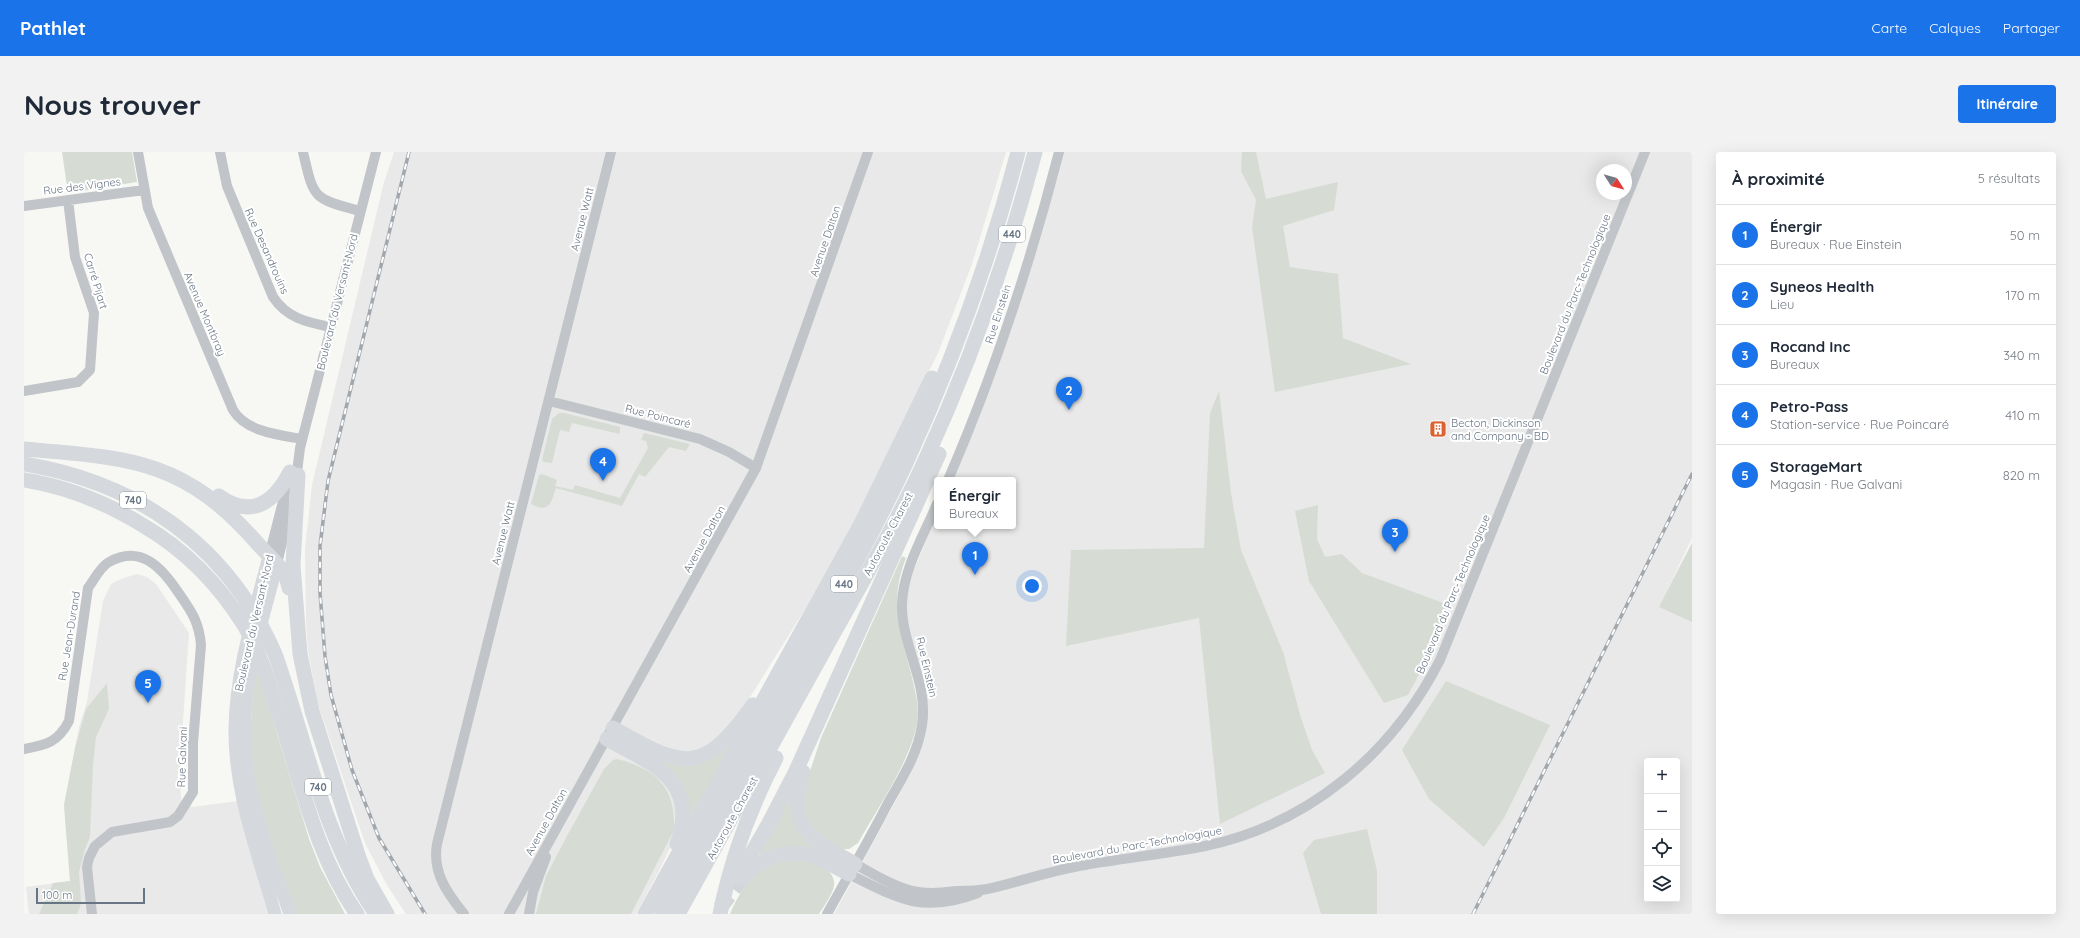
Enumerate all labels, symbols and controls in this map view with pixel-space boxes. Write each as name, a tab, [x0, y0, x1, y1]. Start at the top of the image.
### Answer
text: Pathlet	[20, 16, 86, 40]
text: Carte	[1872, 19, 1907, 37]
text: Calques	[1929, 19, 1981, 37]
text: Partager	[2003, 19, 2060, 37]
button: Itinéraire	[1958, 85, 2056, 123]
text: Nous trouver	[24, 87, 201, 122]
north arrow	[1596, 164, 1632, 200]
text: À proximité	[1732, 168, 1825, 189]
text: 5 résultats	[1978, 170, 2040, 186]
street label: Rue des Vignes	[42, 174, 122, 198]
street label: Avenue Watt	[567, 185, 597, 252]
street label: Avenue Dalton	[806, 204, 844, 278]
street label: Rue Desandrouins	[242, 206, 292, 296]
street label: Boulevard du Parc-Technologique	[1536, 212, 1614, 376]
text: Énergir	[1770, 217, 1822, 236]
road number: 440	[999, 226, 1025, 242]
text: 1	[1742, 227, 1748, 243]
text: 50 m	[2010, 227, 2040, 243]
street label: Boulevard du Versant-Nord	[313, 232, 361, 372]
text: Bureaux · Rue Einstein	[1770, 236, 1902, 252]
street label: Carré Pijart	[81, 251, 111, 311]
street label: Avenue Montbray	[181, 270, 229, 358]
text: Syneos Health	[1770, 277, 1874, 296]
street label: Rue Einstein	[982, 283, 1014, 345]
text: 2	[1741, 287, 1749, 303]
text: 170 m	[2005, 287, 2040, 303]
text: Lieu	[1770, 296, 1794, 312]
text: Rocand Inc	[1770, 337, 1850, 356]
text: 3	[1742, 347, 1748, 363]
text: 340 m	[2003, 347, 2040, 363]
text: Bureaux	[1770, 356, 1819, 372]
pin: 2	[1056, 377, 1082, 410]
text: Petro-Pass	[1770, 397, 1848, 416]
street label: Rue Poincaré	[624, 401, 692, 431]
text: 4	[1741, 407, 1749, 423]
text: 410 m	[2005, 407, 2040, 423]
place label: Becton, Dickinson and Company - BD	[1451, 416, 1549, 443]
text: Station-service · Rue Poincaré	[1770, 416, 1949, 432]
building icon: Becton, Dickinson and Company - BD	[1428, 419, 1448, 439]
pin: 4	[590, 448, 616, 481]
text: StorageMart	[1770, 457, 1863, 476]
text: 5	[1741, 467, 1749, 483]
text: 820 m	[2003, 467, 2040, 483]
text: Magasin · Rue Galvani	[1770, 476, 1902, 492]
popup	[934, 477, 1016, 529]
text: Énergir	[949, 486, 1001, 505]
street label: Autoroute Charest	[860, 490, 916, 578]
road number: 740	[120, 492, 146, 508]
street label: Avenue Watt	[488, 499, 518, 566]
street label: Avenue Dalton	[680, 503, 728, 575]
text: Bureaux	[949, 505, 998, 521]
street label: Boulevard du Parc-Technologique	[1413, 512, 1493, 676]
pin: 3	[1382, 519, 1408, 552]
pin: 1	[962, 542, 988, 575]
street label: Boulevard du Versant-Nord	[231, 553, 277, 693]
road number: 440	[831, 576, 857, 592]
your location	[1022, 576, 1042, 596]
street label: Rue Jean-Durand	[55, 590, 83, 682]
street label: Rue Einstein	[913, 635, 941, 699]
pin: 5	[135, 670, 161, 703]
street label: Rue Galvani	[174, 726, 190, 788]
map controls	[1644, 758, 1680, 902]
button: +	[1644, 758, 1680, 794]
street label: Autoroute Charest	[703, 774, 761, 862]
road number: 740	[305, 779, 331, 795]
street label: Avenue Dalton	[522, 786, 570, 858]
button: −	[1644, 794, 1680, 830]
street label: Boulevard du Parc-Technologique	[1051, 823, 1223, 867]
button: locate	[1644, 830, 1680, 866]
button: layers	[1644, 866, 1680, 902]
scale bar	[36, 886, 145, 905]
text: 100 m	[42, 888, 72, 902]

